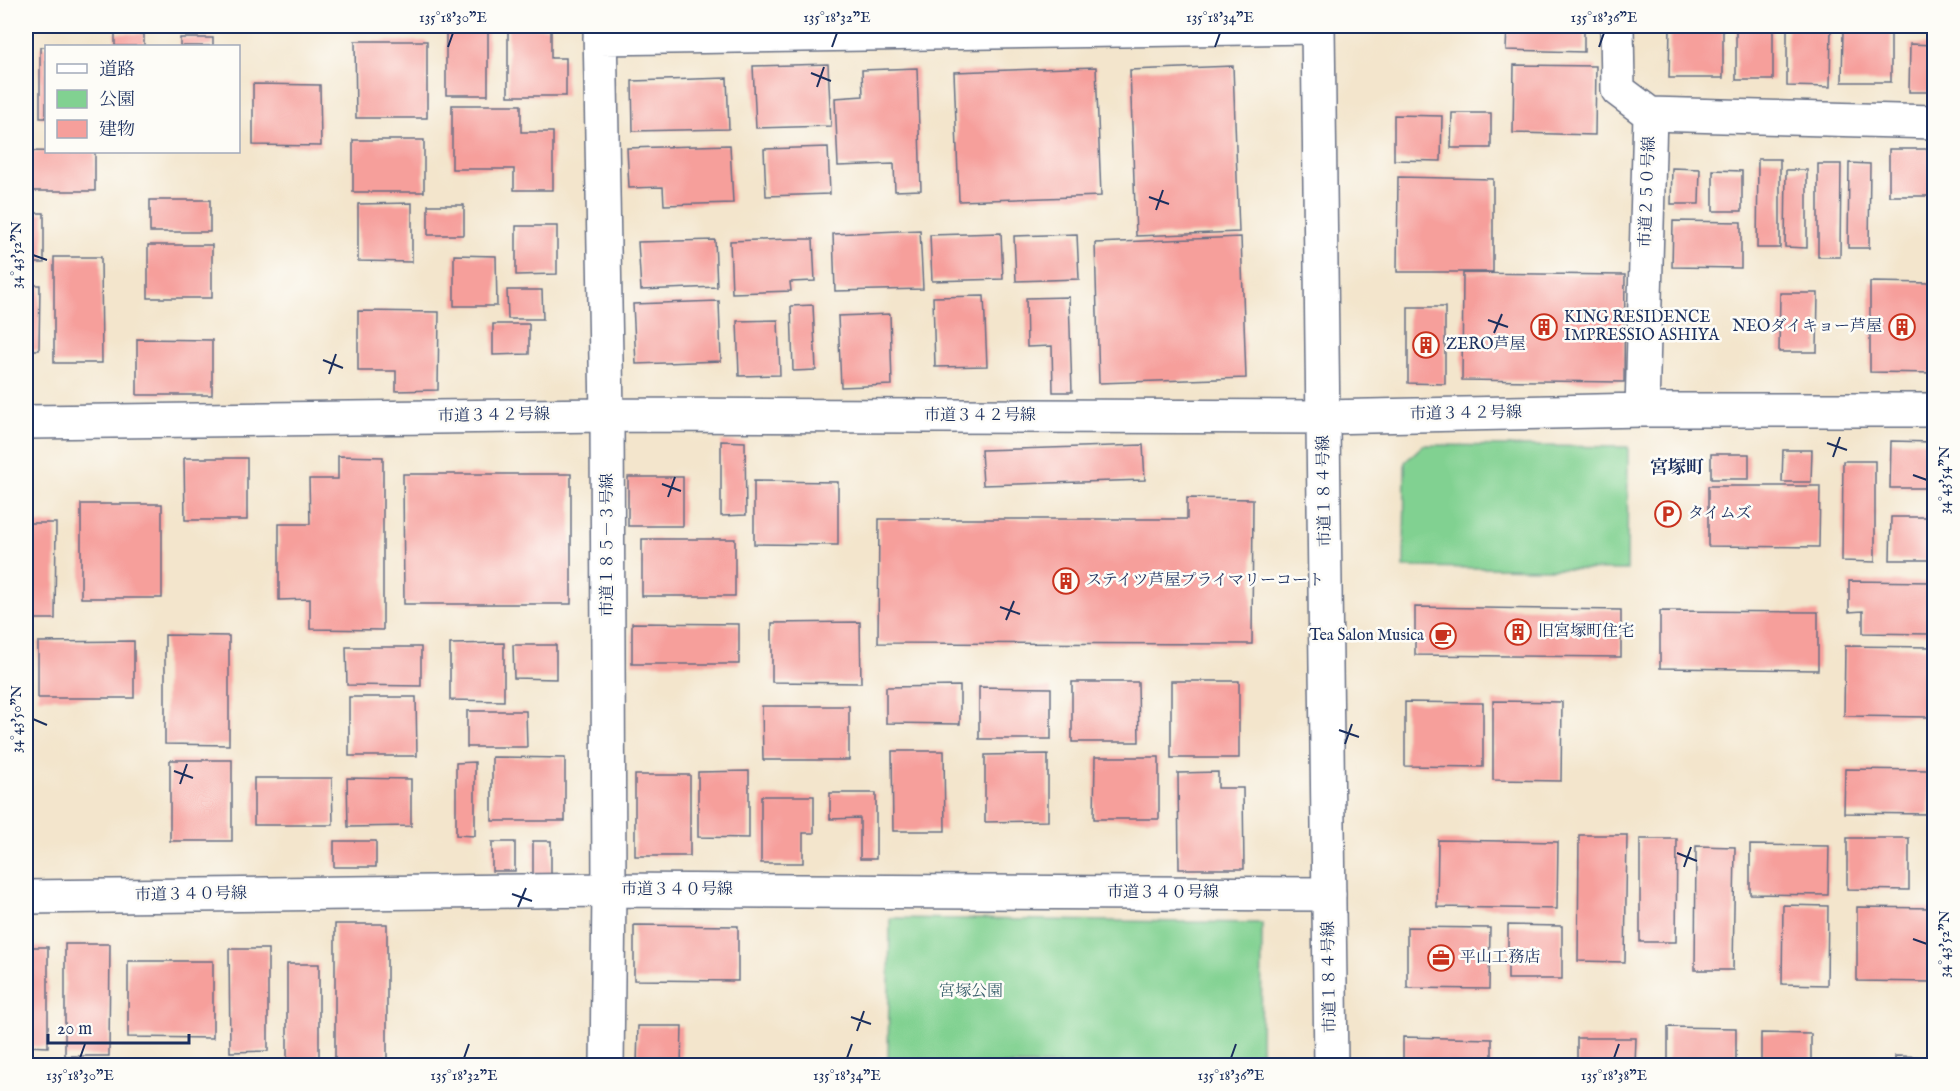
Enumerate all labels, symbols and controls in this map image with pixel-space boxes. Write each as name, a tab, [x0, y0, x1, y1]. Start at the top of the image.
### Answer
text: 135°18'30"E	[419, 8, 487, 27]
text: 135°18'32"E	[803, 8, 871, 27]
text: 135°18'34"E	[1186, 8, 1254, 27]
text: 135°18'36"E	[1571, 8, 1637, 27]
legend	[45, 45, 240, 153]
text: 道路	[99, 59, 135, 82]
text: 公園	[99, 89, 135, 112]
text: 建物	[99, 119, 135, 142]
street label: 市道２５０号線	[1636, 136, 1660, 248]
text: 34°43'52"N	[7, 221, 26, 289]
place label: KING RESIDENCE IMPRESSIO ASHIYA	[1564, 308, 1720, 346]
building icon: KING RESIDENCE IMPRESSIO ASHIYA	[1529, 312, 1559, 342]
building icon: NEOダイキョー芦屋	[1887, 312, 1917, 342]
place label: NEOダイキョー芦屋	[1732, 317, 1882, 337]
building icon: ZERO芦屋	[1411, 330, 1441, 360]
place label: ZERO芦屋	[1446, 335, 1525, 355]
street label: 市道３４２号線	[1410, 403, 1522, 425]
street label: 市道３４２号線	[438, 405, 550, 427]
street label: 市道３４２号線	[924, 406, 1036, 426]
street label: 市道１８４号線	[1314, 435, 1336, 547]
text: 34°43'54"N	[1935, 446, 1954, 514]
district label: 宮塚町	[1650, 457, 1704, 480]
street label: 市道１８５－３号線	[598, 473, 618, 617]
parking icon: タイムズ	[1653, 499, 1683, 529]
place label: タイムズ	[1688, 504, 1752, 524]
building icon: ステイツ芦屋プライマリーコート	[1051, 566, 1081, 596]
place label: ステイツ芦屋プライマリーコート	[1086, 571, 1324, 591]
building icon: 旧宮塚町住宅	[1503, 617, 1533, 647]
cafe icon: Tea Salon Musica	[1428, 621, 1458, 651]
place label: 旧宮塚町住宅	[1538, 622, 1634, 642]
place label: Tea Salon Musica	[1309, 626, 1424, 646]
text: 34°43'50"N	[7, 685, 26, 753]
street label: 市道３４０号線	[621, 880, 733, 900]
street label: 市道３４０号線	[1107, 883, 1219, 903]
street label: 市道３４０号線	[135, 884, 247, 906]
text: 34°43'52"N	[1935, 910, 1954, 978]
street label: 市道１８４号線	[1319, 921, 1341, 1033]
office icon: 平山工務店	[1426, 943, 1456, 973]
place label: 平山工務店	[1460, 948, 1540, 968]
park label: 宮塚公園	[939, 982, 1003, 1002]
scale bar	[48, 1007, 189, 1045]
text: 20 m	[57, 1018, 92, 1041]
text: 135°18'30"E	[46, 1066, 114, 1085]
text: 135°18'32"E	[430, 1066, 498, 1085]
text: 135°18'34"E	[813, 1066, 881, 1085]
text: 135°18'36"E	[1198, 1066, 1264, 1085]
text: 135°18'38"E	[1581, 1066, 1647, 1085]

